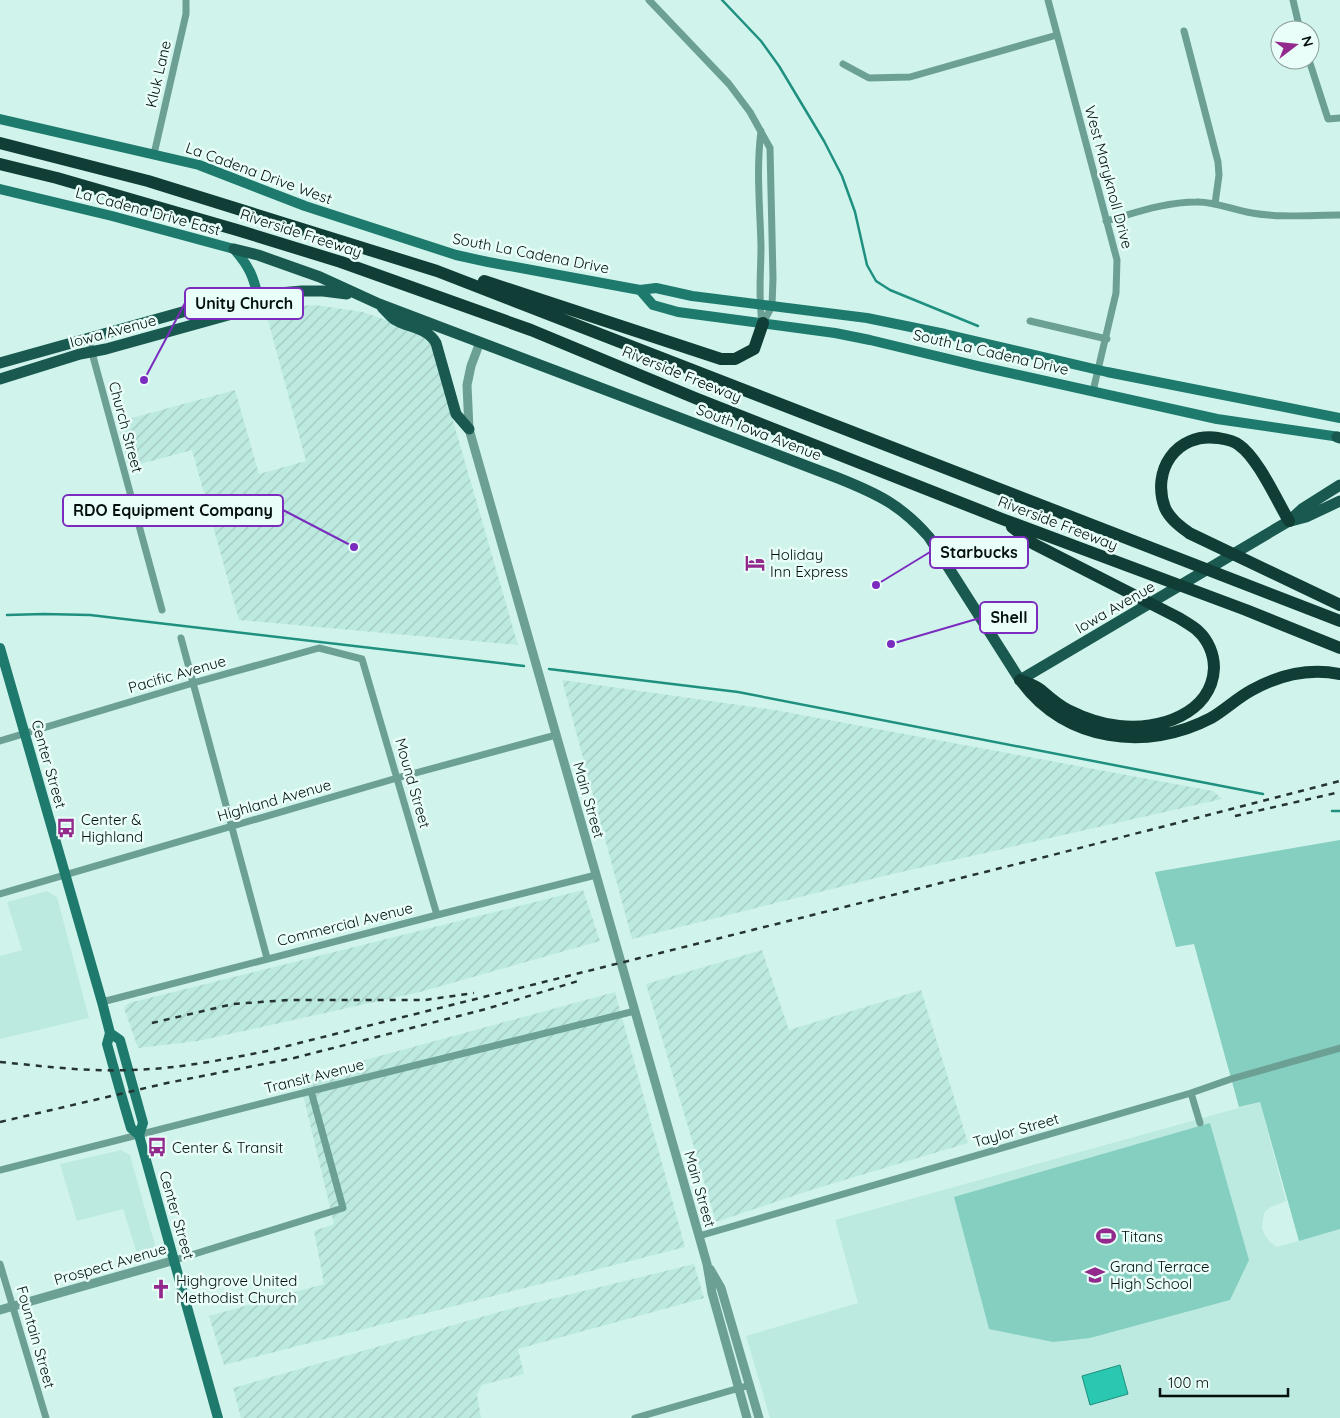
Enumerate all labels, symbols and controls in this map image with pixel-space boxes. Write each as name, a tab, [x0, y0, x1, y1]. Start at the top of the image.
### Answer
north arrow	[1270, 20, 1320, 70]
text: N	[1297, 34, 1318, 49]
street label: Kluk Lane	[141, 39, 175, 109]
street label: West Maryknoll Drive	[1081, 103, 1137, 251]
street label: La Cadena Drive West	[183, 138, 335, 208]
street label: La Cadena Drive East	[73, 182, 223, 240]
street label: Riverside Freeway	[238, 204, 364, 262]
street label: South La Cadena Drive	[451, 228, 611, 278]
callout: Unity Church	[185, 288, 303, 319]
text: Unity Church	[195, 293, 293, 313]
street label: Iowa Avenue	[68, 310, 158, 352]
street label: South La Cadena Drive	[911, 325, 1071, 379]
street label: Riverside Freeway	[620, 341, 744, 407]
street label: Church Street	[105, 379, 147, 475]
street label: South Iowa Avenue	[694, 399, 824, 465]
street label: Riverside Freeway	[995, 491, 1121, 555]
callout: RDO Equipment Company	[63, 495, 283, 526]
text: RDO Equipment Company	[73, 500, 273, 520]
callout: Starbucks	[930, 537, 1028, 568]
text: Starbucks	[940, 542, 1018, 562]
place label: Holiday Inn Express	[770, 545, 848, 581]
hotel icon: Holiday Inn Express	[744, 552, 766, 574]
street label: Iowa Avenue	[1072, 577, 1158, 637]
callout: Shell	[980, 602, 1037, 633]
text: Shell	[990, 607, 1028, 627]
street label: Pacific Avenue	[126, 651, 228, 697]
street label: Center Street	[27, 718, 71, 810]
street label: Mound Street	[391, 736, 435, 830]
street label: Main Street	[569, 760, 609, 840]
street label: Highland Avenue	[215, 775, 333, 825]
place label: Center & Highland	[81, 810, 143, 846]
bus stop icon: Center & Highland	[55, 817, 77, 839]
street label: Commercial Avenue	[275, 898, 415, 950]
street label: Transit Avenue	[262, 1054, 366, 1098]
street label: Taylor Street	[971, 1109, 1061, 1151]
bus stop icon: Center & Transit	[146, 1136, 168, 1158]
place label: Center & Transit	[172, 1138, 283, 1157]
street label: Main Street	[680, 1149, 720, 1229]
street label: Center Street	[155, 1169, 199, 1261]
sports icon: Titans	[1095, 1225, 1117, 1247]
place label: Titans	[1121, 1227, 1163, 1246]
street label: Prospect Avenue	[51, 1239, 169, 1289]
place label: Grand Terrace High School	[1110, 1257, 1209, 1293]
school or university icon: Grand Terrace High School	[1084, 1264, 1106, 1286]
place label: Highgrove United Methodist Church	[176, 1271, 297, 1307]
church icon: Highgrove United Methodist Church	[150, 1278, 172, 1300]
street label: Fountain Street	[12, 1284, 60, 1390]
scale bar	[1160, 1366, 1288, 1398]
text: 100 m	[1168, 1373, 1209, 1392]

